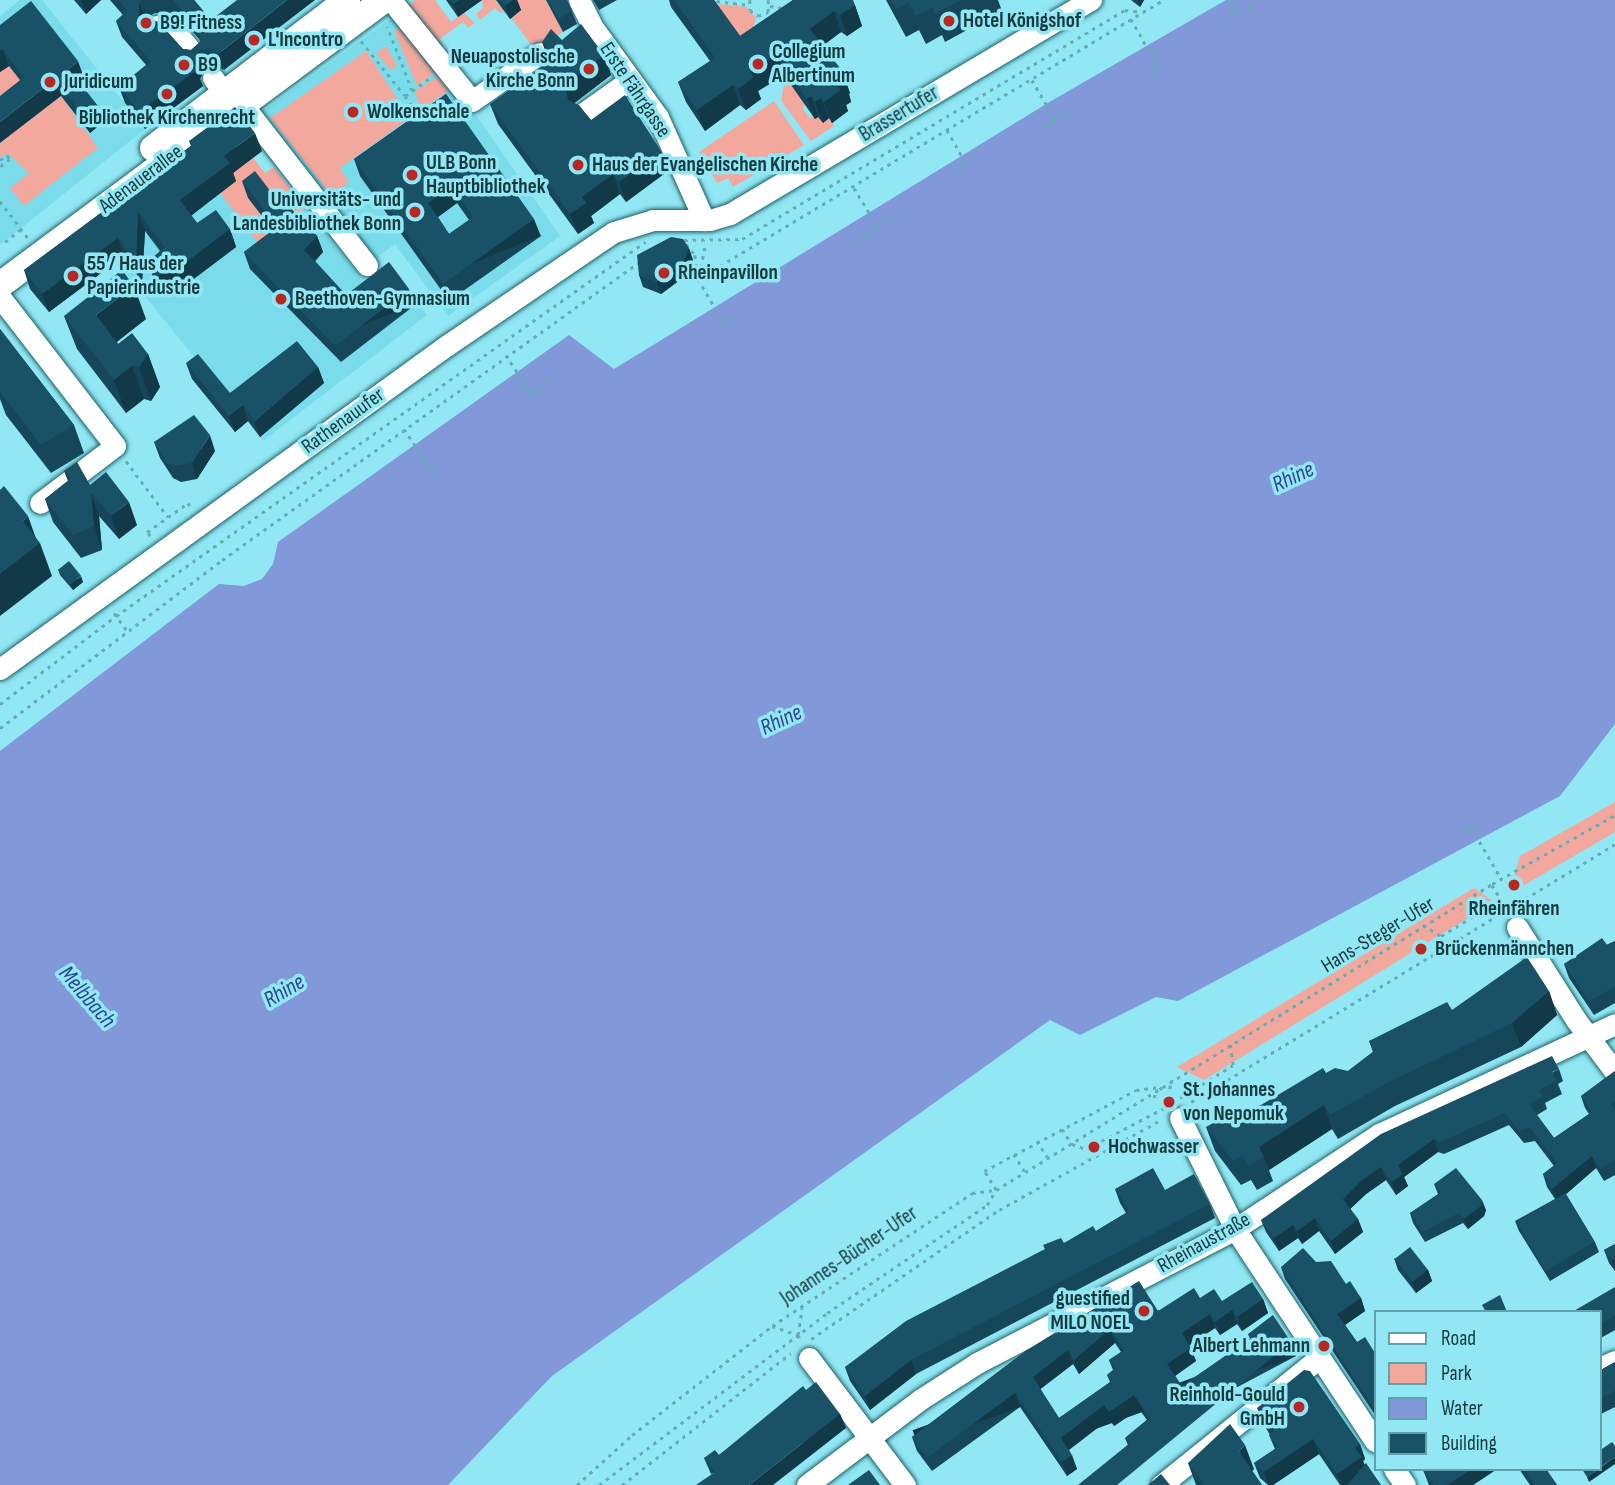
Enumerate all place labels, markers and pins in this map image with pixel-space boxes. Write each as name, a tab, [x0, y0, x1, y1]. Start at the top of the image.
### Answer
place label: Hotel Königshof	[963, 8, 1081, 34]
place label: B9! Fitness	[160, 10, 242, 36]
marker: Hotel Königshof	[941, 13, 957, 29]
marker: B9! Fitness	[138, 15, 154, 31]
place label: L'Incontro	[268, 27, 343, 53]
marker: L'Incontro	[246, 32, 262, 48]
place label: Collegium Albertinum	[772, 39, 855, 89]
place label: Neuapostolische Kirche Bonn	[451, 44, 575, 94]
place label: B9	[198, 52, 218, 78]
marker: Collegium Albertinum	[750, 56, 766, 72]
marker: B9	[176, 57, 192, 73]
marker: Neuapostolische Kirche Bonn	[581, 61, 597, 77]
place label: Juridicum	[64, 69, 134, 95]
marker: Juridicum	[42, 74, 58, 90]
marker: Bibliothek Kirchenrecht	[159, 86, 175, 102]
place label: Wolkenschale	[367, 99, 469, 125]
marker: Wolkenschale	[345, 104, 361, 120]
place label: Bibliothek Kirchenrecht	[79, 105, 255, 131]
place label: ULB Bonn Hauptbibliothek	[426, 150, 546, 200]
place label: Haus der Evangelischen Kirche	[592, 152, 818, 178]
marker: Haus der Evangelischen Kirche	[570, 157, 586, 173]
marker: ULB Bonn Hauptbibliothek	[404, 167, 420, 183]
place label: Universitäts- und Landesbibliothek Bonn	[233, 187, 401, 237]
marker: Universitäts- und Landesbibliothek Bonn	[407, 204, 423, 220]
place label: 55 / Haus der Papierindustrie	[87, 251, 200, 301]
place label: Rheinpavillon	[678, 260, 778, 286]
marker: Rheinpavillon	[656, 265, 672, 281]
marker: 55 / Haus der Papierindustrie	[65, 268, 81, 284]
place label: Beethoven-Gymnasium	[295, 286, 470, 312]
marker: Beethoven-Gymnasium	[273, 291, 289, 307]
marker: Rheinfähren	[1506, 877, 1522, 893]
place label: Rheinfähren	[1468, 896, 1560, 922]
place label: Brückenmännchen	[1435, 936, 1574, 962]
marker: Brückenmännchen	[1413, 941, 1429, 957]
place label: St. Johannes von Nepomuk	[1183, 1077, 1284, 1127]
marker: St. Johannes von Nepomuk	[1161, 1094, 1177, 1110]
place label: Hochwasser	[1108, 1134, 1199, 1160]
marker: Hochwasser	[1086, 1139, 1102, 1155]
place label: guestified MILO NOEL	[1050, 1286, 1130, 1336]
marker: guestified MILO NOEL	[1136, 1303, 1152, 1319]
place label: Albert Lehmann	[1193, 1333, 1310, 1359]
marker: Albert Lehmann	[1316, 1338, 1332, 1354]
place label: Reinhold-Gould GmbH	[1170, 1382, 1285, 1432]
marker: Reinhold-Gould GmbH	[1291, 1399, 1307, 1415]

